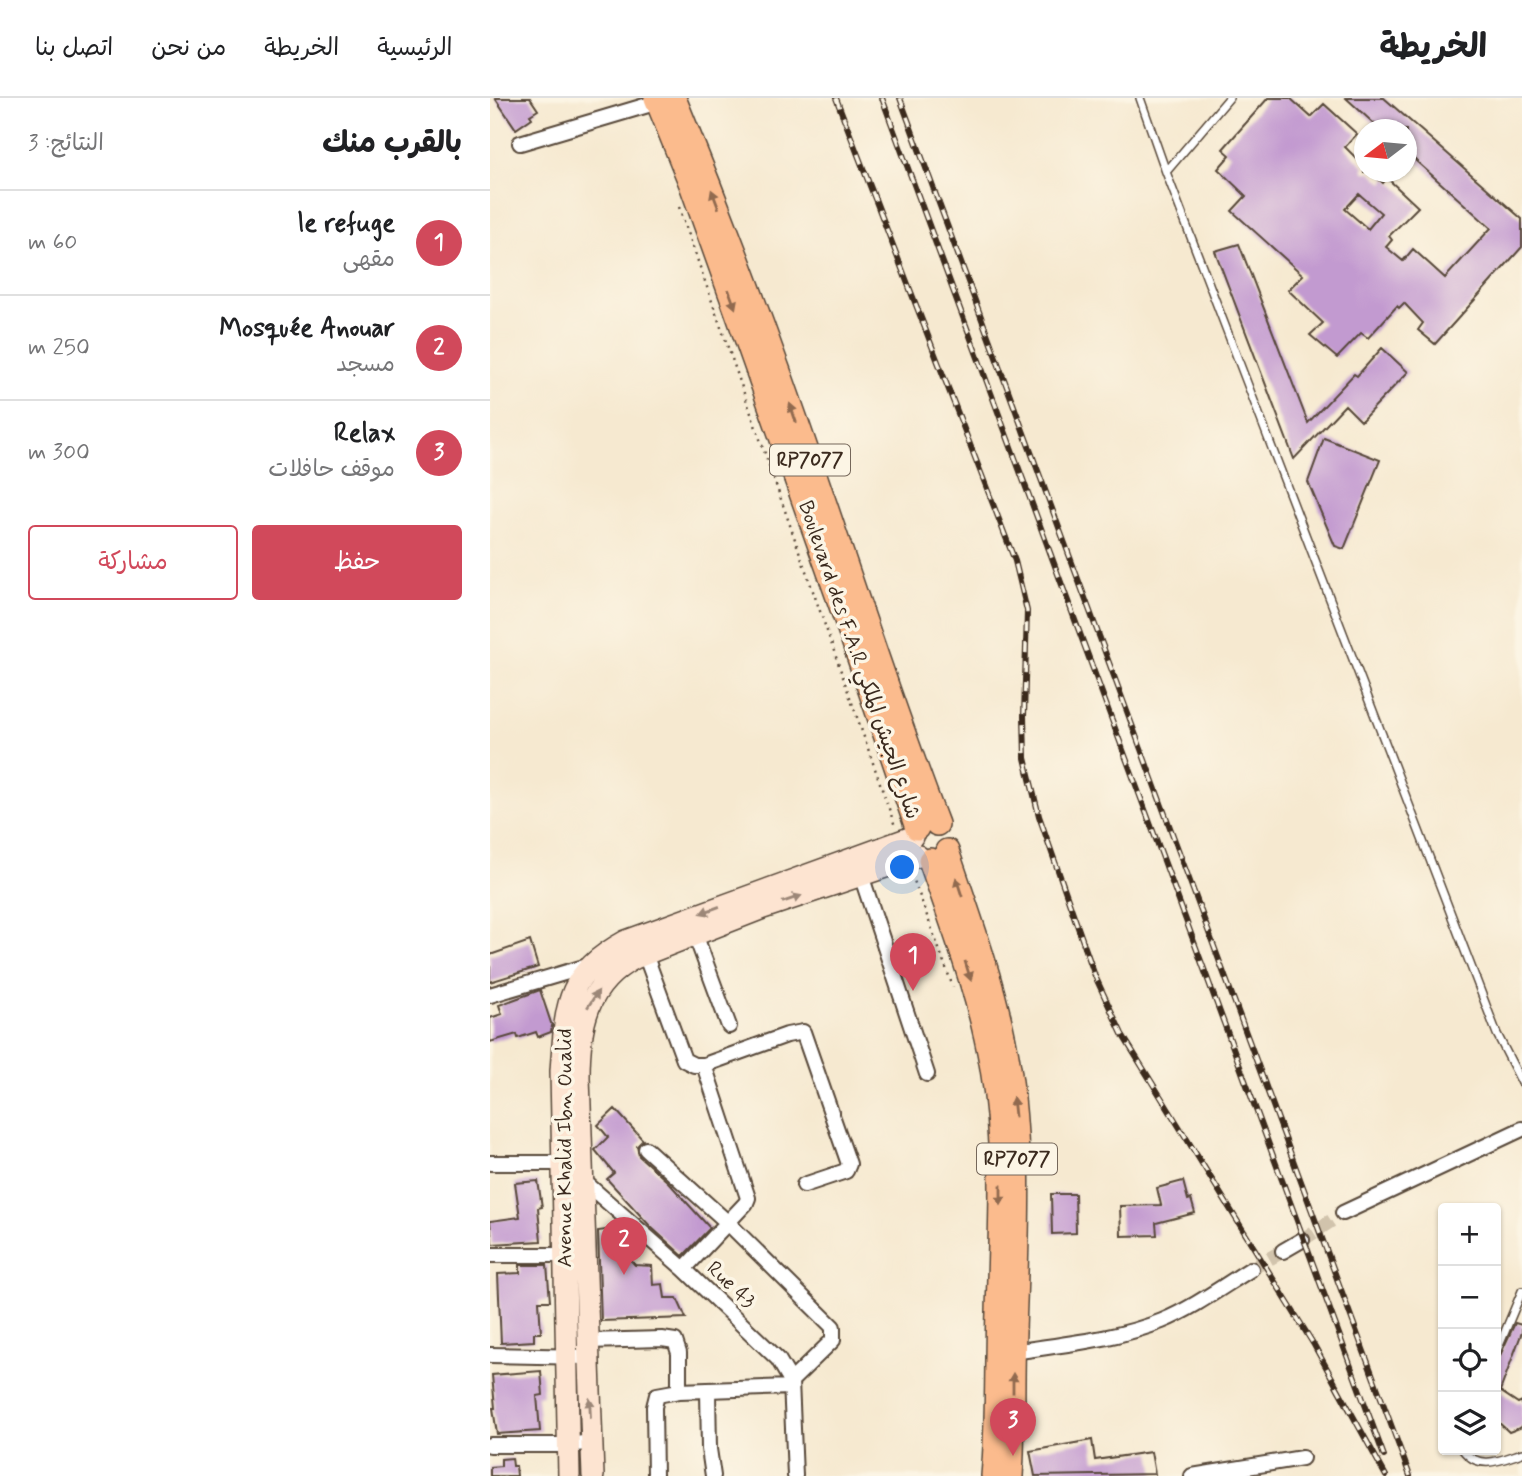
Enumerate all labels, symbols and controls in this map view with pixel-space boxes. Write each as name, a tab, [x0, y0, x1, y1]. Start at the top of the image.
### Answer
text: الخريطة	[1380, 26, 1487, 70]
text: اتصل بنا	[35, 33, 113, 64]
text: من نحن	[151, 33, 226, 64]
text: الخريطة	[264, 33, 339, 64]
text: الرئيسية	[377, 33, 453, 64]
north arrow	[1354, 119, 1417, 182]
text: بالقرب منك	[322, 124, 462, 163]
text: النتائج: 3	[28, 129, 104, 159]
one-way arrow	[710, 189, 721, 210]
text: le refuge	[298, 207, 395, 241]
text: 60 m	[28, 228, 77, 258]
text: 1	[434, 228, 444, 258]
text: مقهى	[342, 245, 395, 275]
one-way arrow	[727, 289, 738, 310]
text: Mosquée Anouar	[219, 312, 395, 346]
text: 250 m	[28, 333, 90, 363]
text: 2	[433, 333, 445, 363]
text: مسجد	[336, 350, 395, 380]
one-way arrow	[787, 402, 798, 423]
text: Relax	[334, 417, 395, 451]
text: 300 m	[28, 438, 90, 468]
text: 3	[434, 438, 444, 468]
road number: RP7077	[770, 444, 850, 476]
text: موقف حافلات	[268, 455, 395, 485]
street label: Boulevard des F.A.R شارع الجيش الملكي	[787, 497, 927, 824]
button: مشاركة	[28, 525, 238, 600]
button: حفظ	[252, 525, 462, 600]
your location	[885, 850, 919, 884]
one-way arrow	[953, 876, 964, 897]
one-way arrow	[781, 893, 802, 903]
one-way arrow	[699, 905, 720, 916]
pin: 1	[890, 933, 936, 991]
one-way arrow	[963, 961, 973, 982]
one-way arrow	[587, 989, 600, 1009]
street label: Avenue Khalid Ibn Oualid	[551, 1028, 579, 1268]
one-way arrow	[1008, 1096, 1019, 1118]
road number: RP7077	[977, 1144, 1057, 1175]
one-way arrow	[995, 1184, 1007, 1206]
map controls	[1438, 1203, 1501, 1455]
button: +	[1438, 1203, 1501, 1266]
pin: 2	[601, 1217, 647, 1275]
street label: Rue 43	[700, 1255, 762, 1315]
button: −	[1438, 1266, 1501, 1329]
button: locate	[1438, 1329, 1501, 1392]
one-way arrow	[1007, 1372, 1019, 1394]
button: layers	[1438, 1392, 1501, 1455]
one-way arrow	[584, 1397, 595, 1419]
pin: 3	[990, 1398, 1036, 1456]

